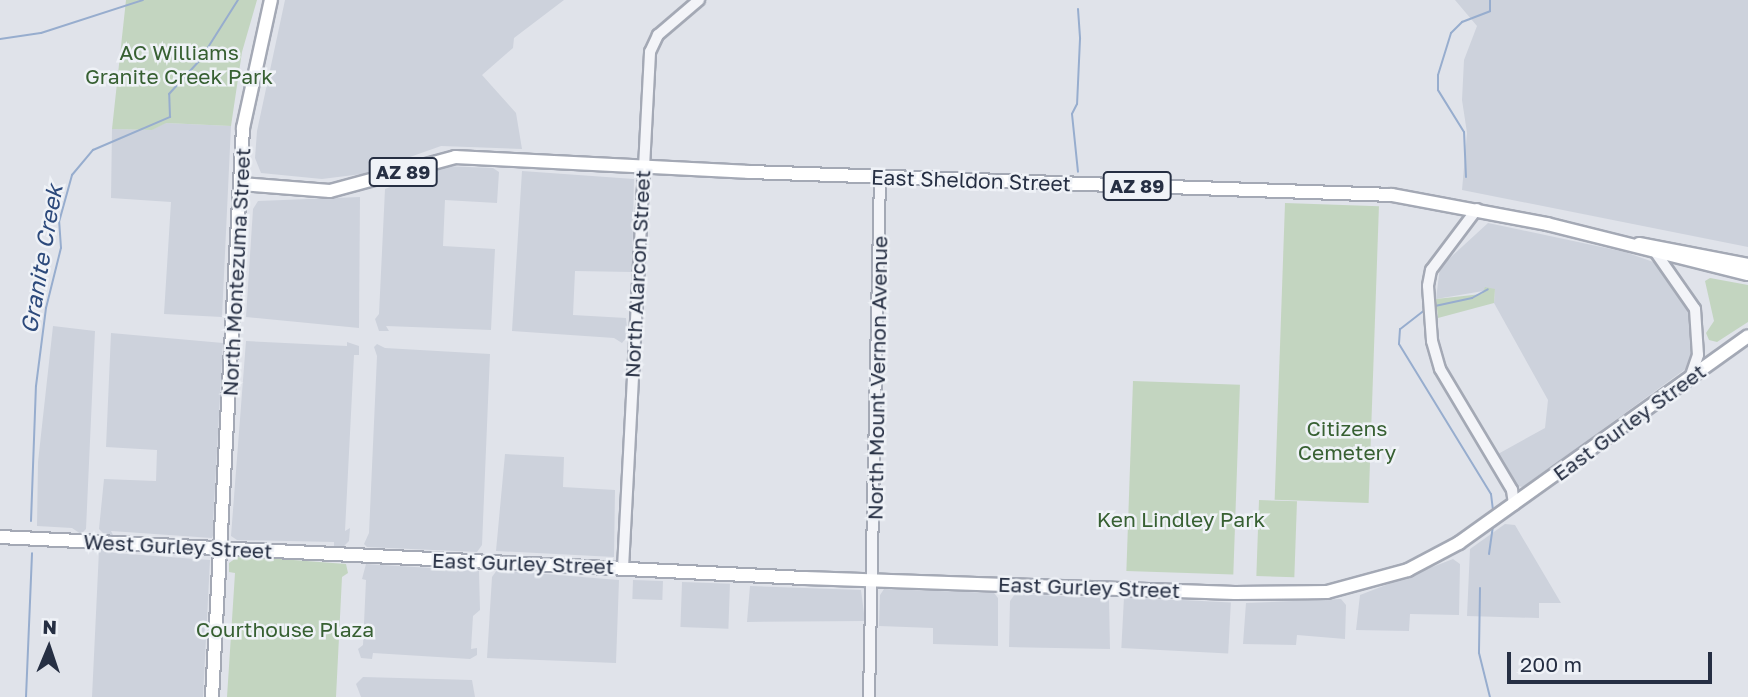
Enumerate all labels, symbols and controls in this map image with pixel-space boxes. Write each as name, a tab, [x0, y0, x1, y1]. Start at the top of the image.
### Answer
park label: AC Williams Granite Creek Park	[85, 39, 273, 89]
street label: North Montezuma Street	[217, 147, 255, 397]
road number: AZ 89	[368, 156, 438, 188]
street label: East Sheldon Street	[871, 164, 1071, 196]
street label: North Alarcon Street	[619, 169, 655, 379]
road number: AZ 89	[1102, 170, 1172, 202]
water label: Granite Creek	[14, 182, 68, 336]
street label: North Mount Vernon Avenue	[862, 236, 892, 520]
street label: East Gurley Street	[1548, 358, 1710, 486]
park label: Citizens Cemetery	[1298, 415, 1396, 465]
park label: Ken Lindley Park	[1097, 506, 1265, 532]
street label: West Gurley Street	[83, 528, 273, 564]
street label: East Gurley Street	[431, 547, 615, 579]
street label: East Gurley Street	[997, 571, 1181, 603]
north arrow	[14, 613, 84, 683]
text: N	[42, 615, 57, 638]
park label: Courthouse Plaza	[196, 616, 374, 642]
scale bar	[1510, 638, 1715, 682]
text: 200 m	[1520, 651, 1582, 677]

